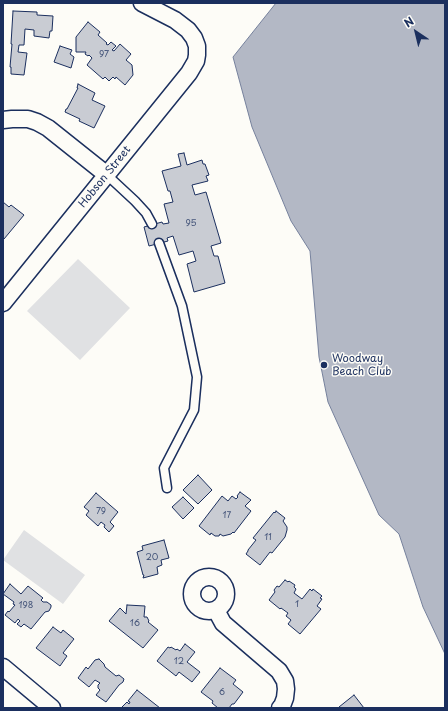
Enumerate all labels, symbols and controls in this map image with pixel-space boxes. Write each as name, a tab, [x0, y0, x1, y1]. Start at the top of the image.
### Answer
north arrow	[396, 12, 436, 52]
text: N	[400, 12, 417, 31]
house number: 97	[99, 50, 109, 60]
street label: Hobson Street	[76, 143, 134, 211]
house number: 95	[185, 219, 197, 229]
place label: Woodway Beach Club	[332, 352, 391, 378]
marker: Woodway Beach Club	[319, 360, 329, 370]
house number: 79	[96, 507, 106, 517]
house number: 17	[223, 511, 231, 521]
house number: 11	[264, 533, 272, 543]
house number: 20	[146, 553, 158, 563]
house number: 1	[295, 600, 299, 610]
house number: 198	[19, 601, 33, 611]
house number: 16	[130, 619, 140, 629]
house number: 12	[174, 657, 184, 667]
house number: 6	[219, 688, 225, 698]

